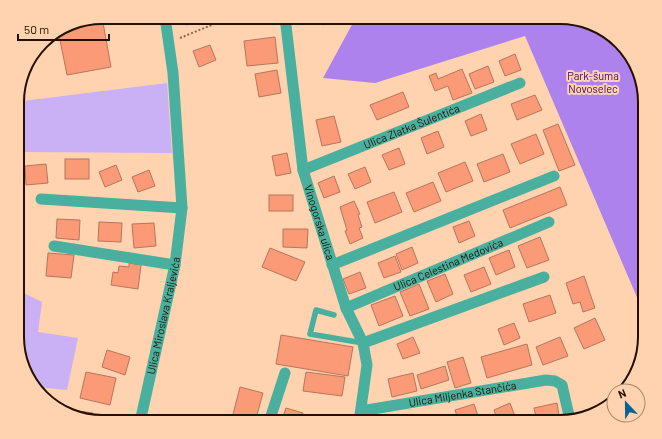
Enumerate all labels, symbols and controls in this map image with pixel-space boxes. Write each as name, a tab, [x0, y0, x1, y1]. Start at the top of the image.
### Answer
scale bar	[18, 16, 109, 42]
text: 50 m	[24, 22, 49, 36]
park label: Park-šuma Novoselec	[567, 69, 619, 95]
street label: Ulica Zlatka Šulentića	[361, 101, 461, 151]
street label: Vinogorska ulica	[302, 183, 338, 262]
street label: Ulica Celestina Medovića	[391, 235, 505, 293]
street label: Ulica Miroslava Kraljevića	[144, 256, 182, 375]
street label: Ulica Miljenka Stančića	[408, 378, 517, 409]
north arrow	[606, 383, 646, 423]
text: N	[616, 386, 628, 401]

